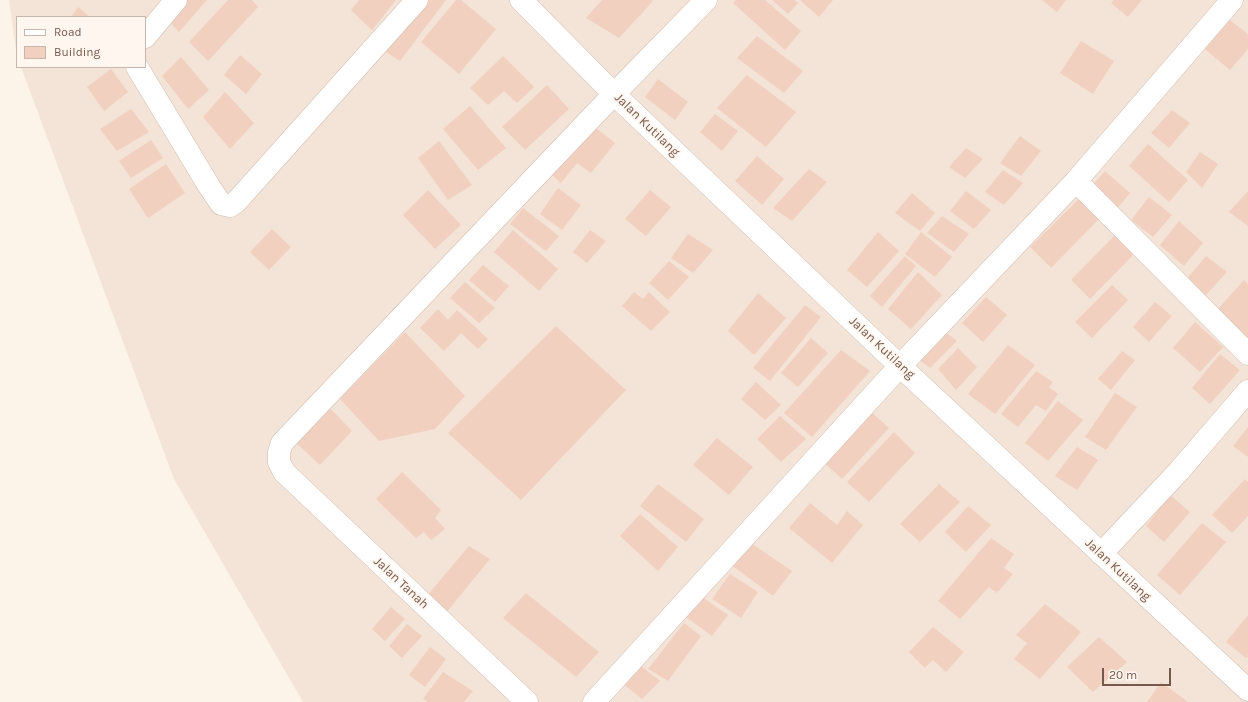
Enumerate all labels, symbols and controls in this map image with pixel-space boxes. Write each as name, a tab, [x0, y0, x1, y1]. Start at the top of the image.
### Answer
legend	[16, 16, 146, 68]
text: Road	[54, 25, 82, 39]
text: Building	[54, 45, 100, 59]
street label: Jalan Kutilang	[611, 90, 683, 160]
street label: Jalan Kutilang	[846, 313, 918, 383]
street label: Jalan Kutilang	[1082, 535, 1154, 605]
street label: Jalan Tanah	[370, 554, 432, 612]
scale bar	[1104, 660, 1173, 686]
text: 20 m	[1109, 668, 1137, 682]

